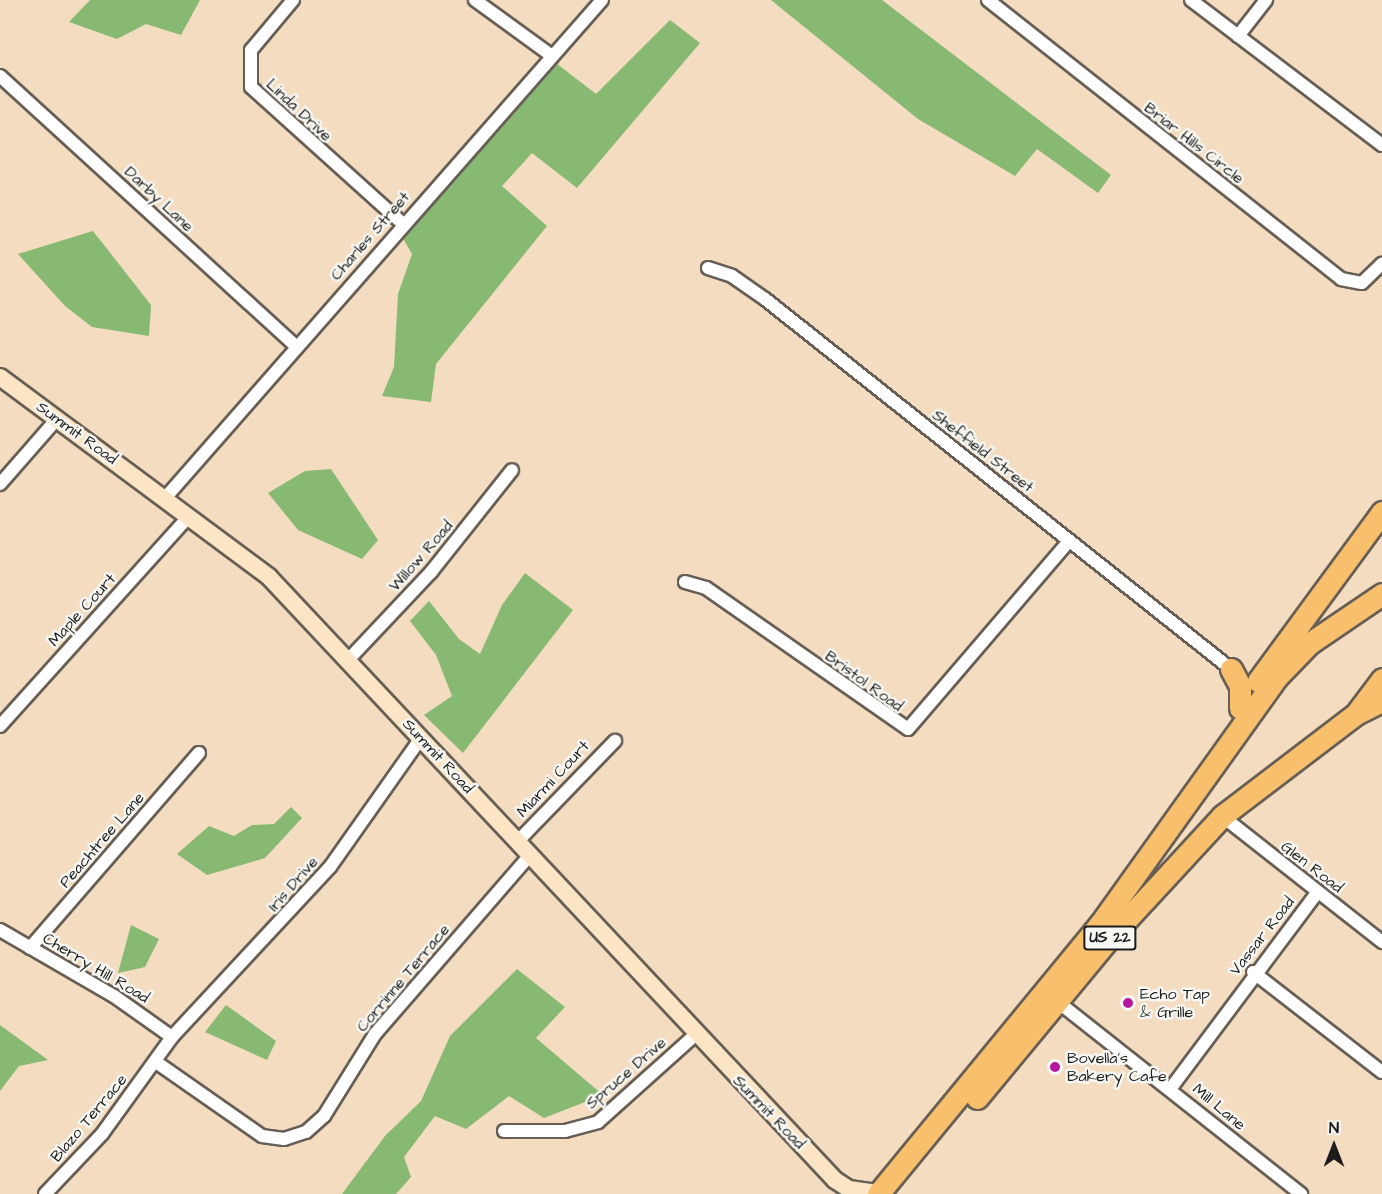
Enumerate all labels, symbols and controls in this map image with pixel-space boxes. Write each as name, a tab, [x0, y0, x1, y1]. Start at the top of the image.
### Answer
street label: Linda Drive	[262, 75, 336, 145]
street label: Briar Hills Circle	[1140, 98, 1248, 188]
street label: Darby Lane	[120, 162, 198, 236]
street label: Charles Street	[326, 188, 414, 284]
street label: Summit Road	[33, 397, 121, 469]
street label: Sheffield Street	[928, 405, 1038, 497]
street label: Willow Road	[385, 517, 457, 595]
street label: Maple Court	[44, 570, 120, 650]
street label: Bristol Road	[821, 646, 907, 716]
street label: Summit Road	[398, 715, 478, 797]
street label: Miarmi Court	[513, 737, 593, 821]
street label: Peachtree Lane	[55, 788, 149, 892]
street label: Glen Road	[1277, 837, 1347, 897]
street label: Iris Drive	[264, 853, 322, 915]
street label: Vassar Road	[1225, 893, 1299, 979]
street label: Corrinne Terrace	[352, 920, 454, 1036]
road number: US 22	[1083, 926, 1137, 950]
street label: Cherry Hill Road	[39, 929, 153, 1007]
place label: Echo Tap & Grille	[1140, 984, 1210, 1022]
marker: Echo Tap & Grille	[1121, 996, 1135, 1010]
street label: Spruce Drive	[582, 1033, 670, 1113]
place label: Bovella's Bakery Cafe	[1067, 1048, 1167, 1086]
marker: Bovella's Bakery Cafe	[1048, 1060, 1062, 1074]
street label: Blazo Terrace	[47, 1070, 131, 1166]
street label: Summit Road	[729, 1071, 809, 1153]
street label: Mill Lane	[1189, 1079, 1249, 1135]
north arrow	[1304, 1116, 1364, 1176]
text: N	[1329, 1117, 1339, 1139]

